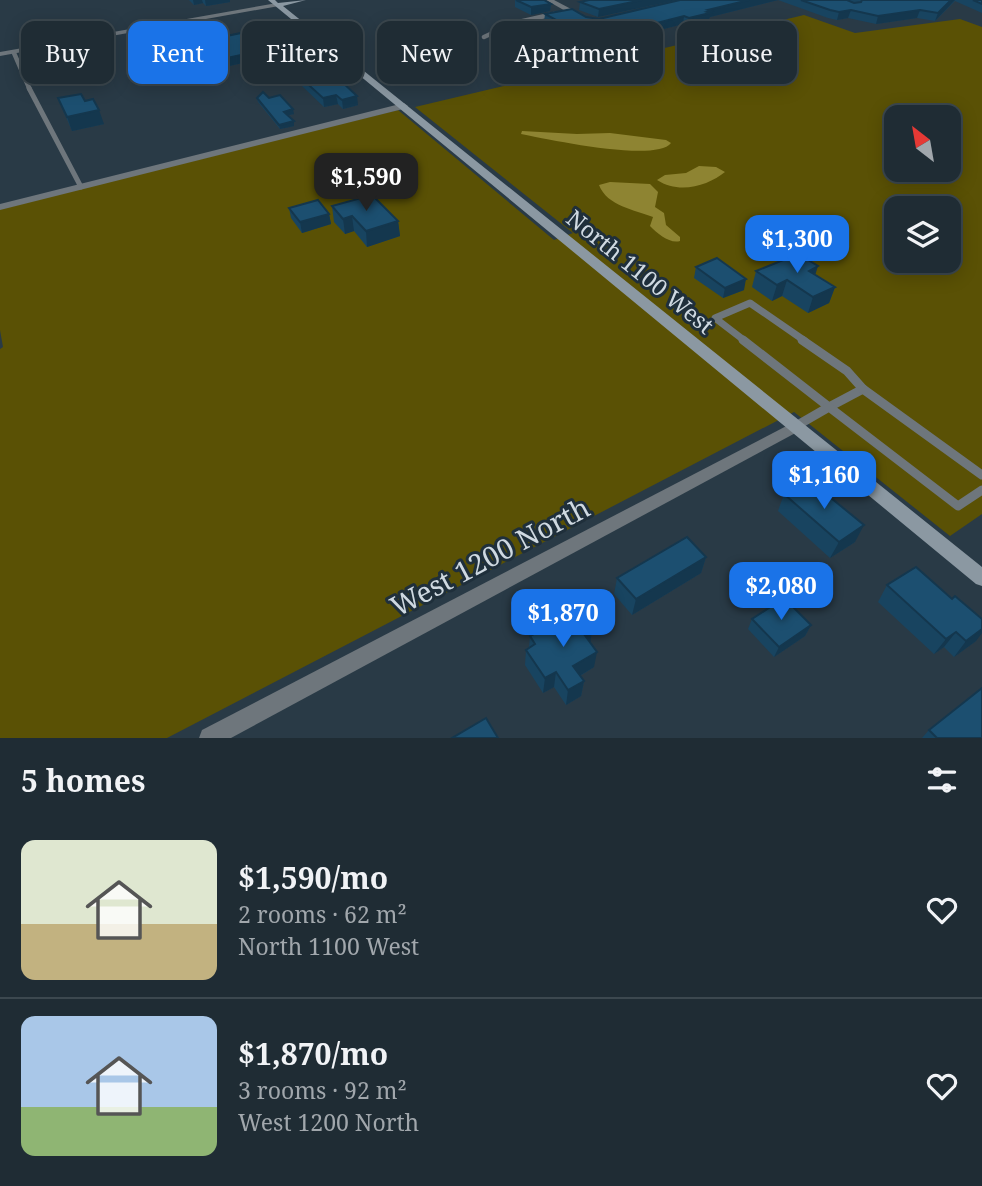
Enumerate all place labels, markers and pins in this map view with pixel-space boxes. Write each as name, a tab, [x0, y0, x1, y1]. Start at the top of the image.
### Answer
pin: $1,590	[309, 154, 423, 213]
pin: $1,300	[740, 216, 854, 275]
pin: $1,160	[767, 452, 881, 511]
pin: $2,080	[724, 562, 838, 622]
pin: $1,870	[506, 590, 620, 649]

